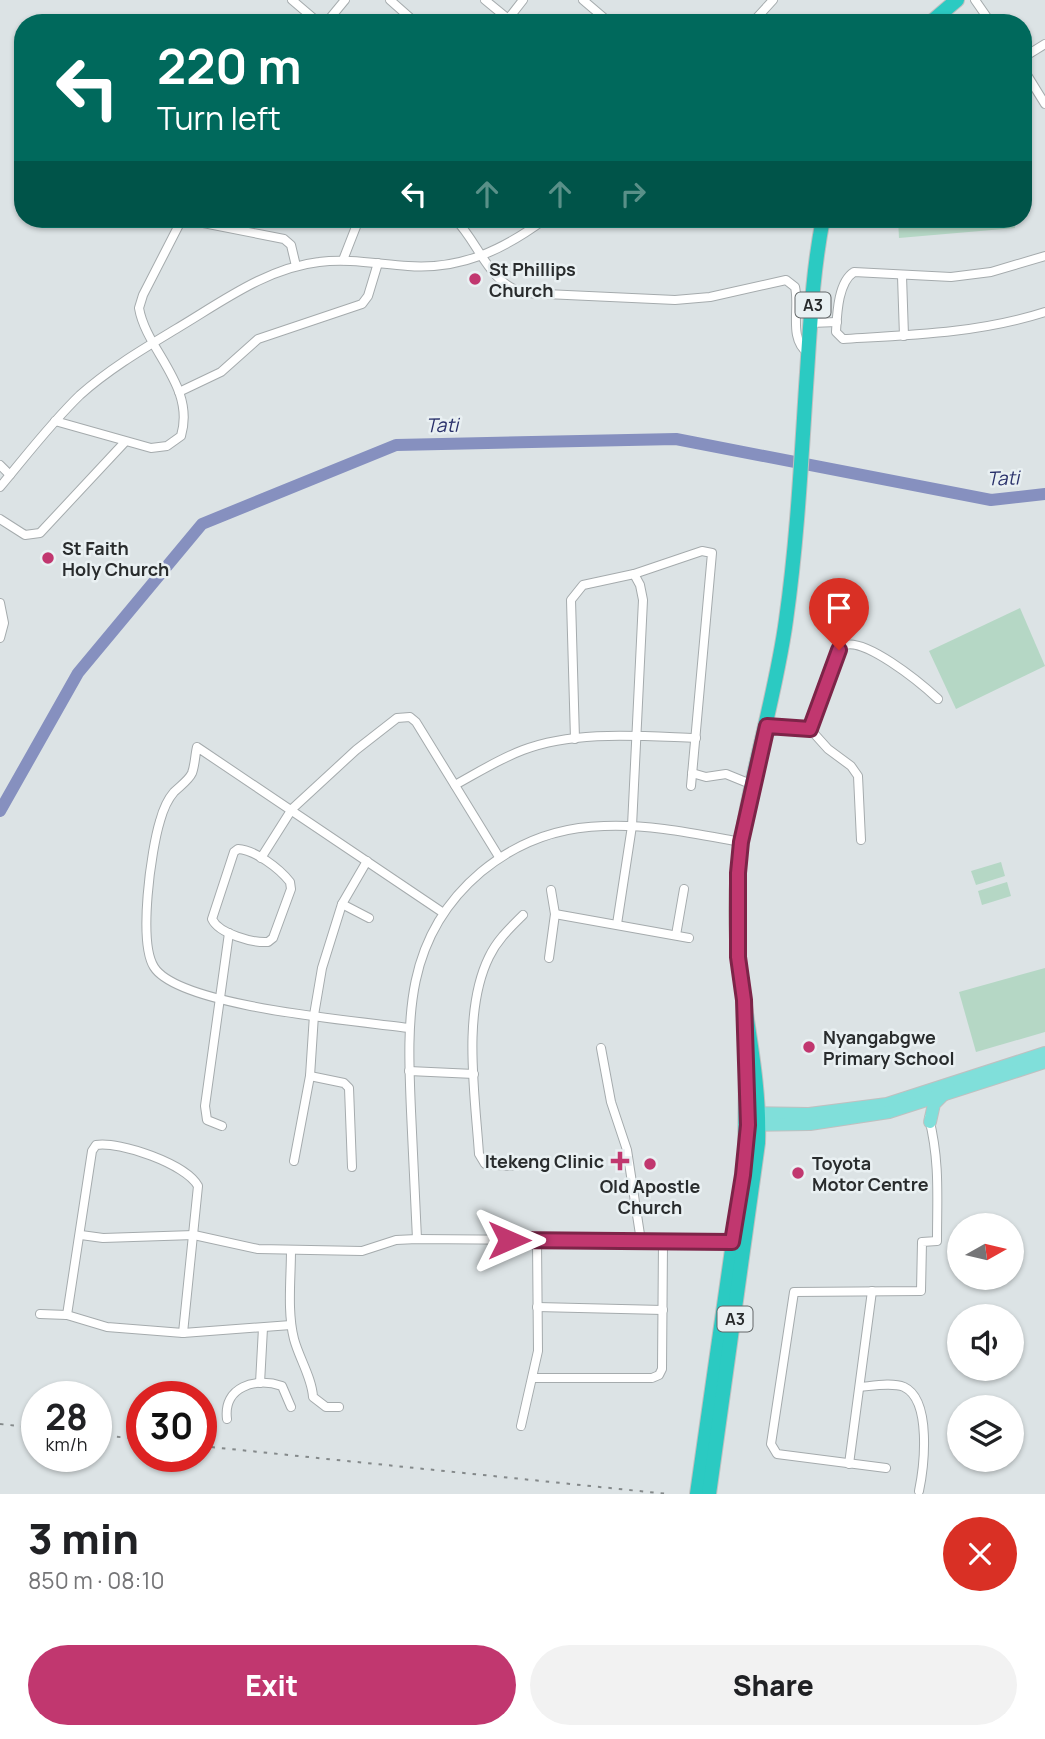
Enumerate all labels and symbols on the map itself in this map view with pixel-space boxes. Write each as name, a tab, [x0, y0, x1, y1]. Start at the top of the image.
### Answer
place label: St Phillips Church	[489, 257, 576, 302]
marker: St Phillips Church	[467, 271, 483, 287]
road number: A3	[796, 292, 830, 318]
water label: Tati	[425, 412, 461, 438]
water label: Tati	[986, 464, 1022, 492]
place label: St Faith Holy Church	[62, 536, 169, 581]
marker: St Faith Holy Church	[40, 550, 56, 566]
pin	[809, 578, 869, 650]
place label: Nyangabgwe Primary School	[823, 1025, 955, 1070]
marker: Nyangabgwe Primary School	[801, 1039, 817, 1055]
place label: Itekeng Clinic	[485, 1149, 604, 1173]
marker: Itekeng Clinic	[610, 1151, 630, 1171]
place label: Toyota Motor Centre	[812, 1151, 929, 1196]
marker: Old Apostle Church	[642, 1156, 658, 1172]
marker: Toyota Motor Centre	[790, 1165, 806, 1181]
place label: Old Apostle Church	[600, 1174, 701, 1219]
position arrow	[472, 1203, 546, 1277]
north arrow	[947, 1213, 1024, 1290]
road number: A3	[718, 1306, 752, 1331]
speed limit sign: 30	[126, 1381, 217, 1472]

